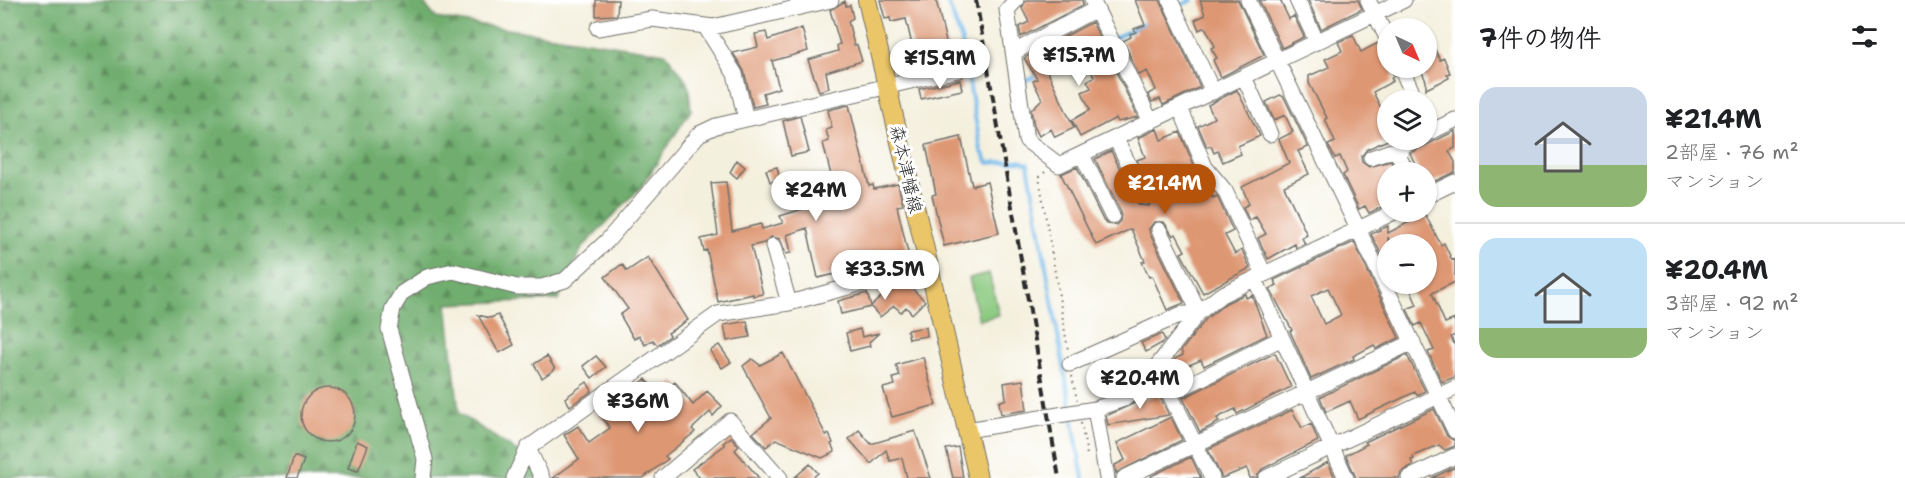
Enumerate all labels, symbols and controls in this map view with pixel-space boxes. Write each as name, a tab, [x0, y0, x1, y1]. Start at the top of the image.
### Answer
north arrow	[1377, 18, 1437, 78]
map controls	[1377, 18, 1437, 294]
text: 7件の物件	[1479, 20, 1601, 55]
icon: filters	[1848, 20, 1881, 53]
pin: ¥15.7M	[1030, 36, 1128, 87]
pin: ¥15.9M	[891, 39, 989, 90]
text: ¥15.7M	[1043, 42, 1115, 68]
text: ¥15.9M	[904, 45, 976, 71]
button: layers	[1377, 90, 1437, 150]
text: ¥21.4M	[1665, 101, 1762, 136]
icon: home	[1527, 111, 1599, 183]
street label: 森本津幡線	[884, 122, 928, 216]
text: 2部屋 · 76 m²	[1665, 139, 1799, 165]
button: +	[1377, 162, 1437, 222]
pin: ¥21.4M	[1116, 164, 1214, 215]
text: マンション	[1665, 168, 1764, 194]
text: ¥21.4M	[1128, 170, 1202, 196]
pin: ¥24M	[780, 171, 852, 222]
text: ¥24M	[785, 177, 847, 203]
button: −	[1377, 234, 1437, 294]
pin: ¥33.5M	[836, 250, 934, 301]
text: ¥20.4M	[1665, 252, 1768, 287]
text: ¥33.5M	[845, 256, 925, 282]
icon: home	[1527, 262, 1599, 334]
text: 3部屋 · 92 m²	[1665, 290, 1799, 316]
text: マンション	[1665, 319, 1764, 345]
pin: ¥20.4M	[1091, 359, 1189, 410]
text: ¥20.4M	[1100, 365, 1180, 391]
pin: ¥36M	[602, 382, 674, 433]
text: ¥36M	[607, 388, 669, 414]

